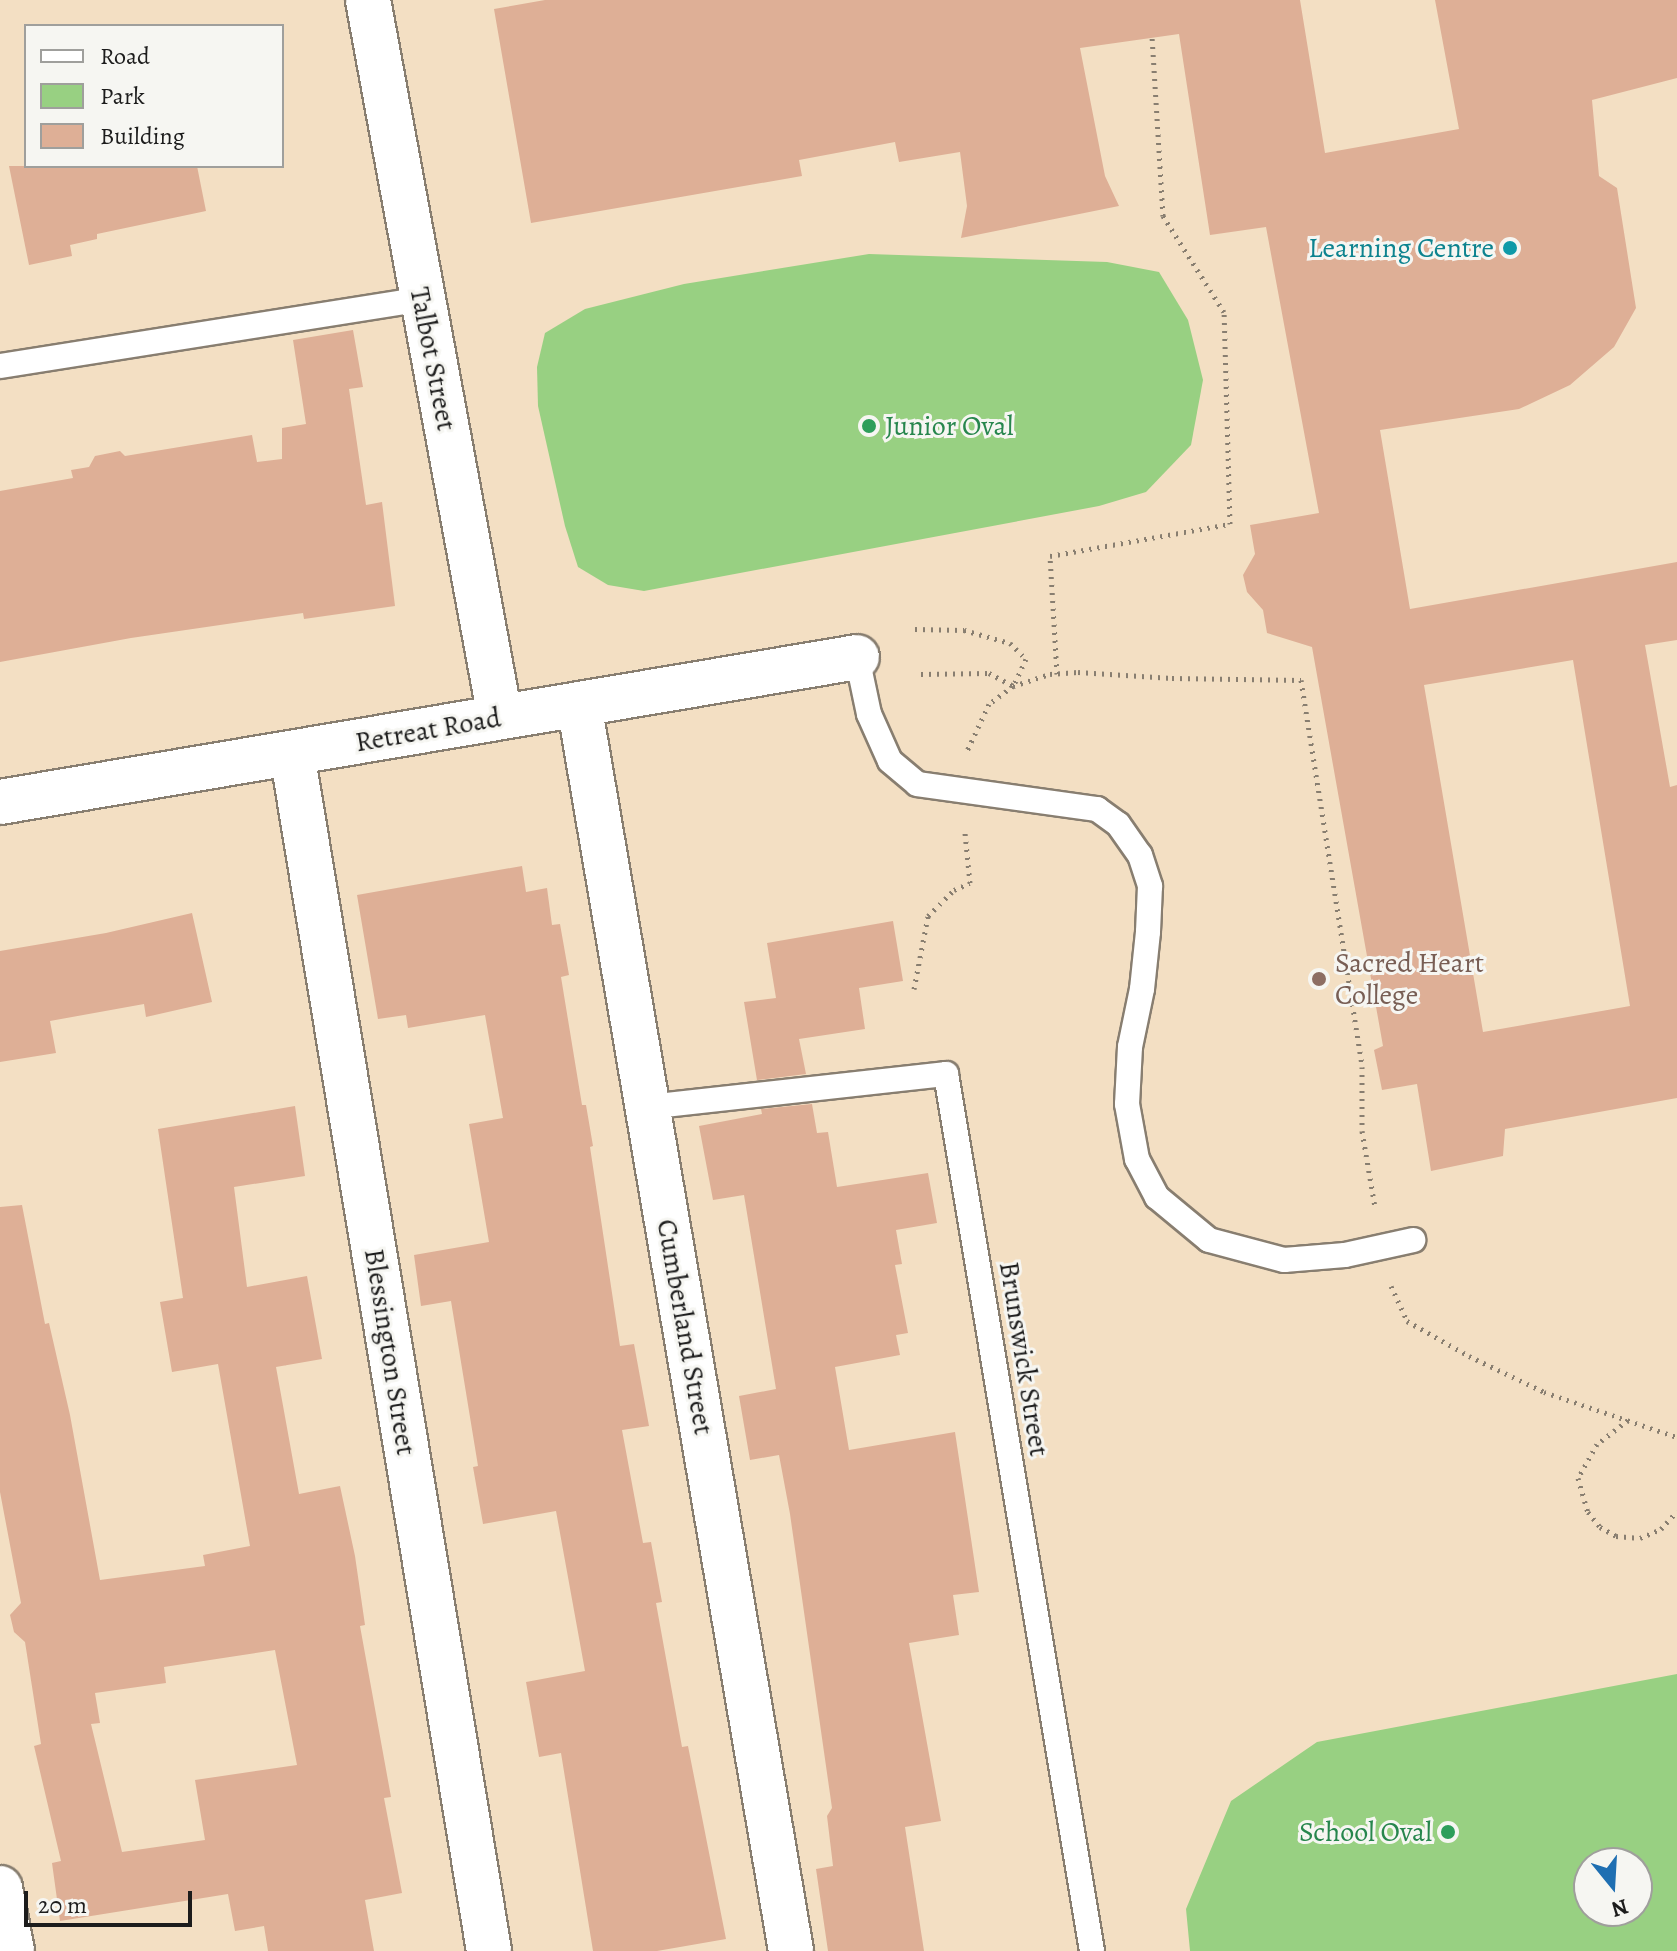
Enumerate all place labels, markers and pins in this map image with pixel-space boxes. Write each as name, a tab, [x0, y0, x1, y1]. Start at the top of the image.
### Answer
place label: Learning Centre	[1308, 231, 1494, 265]
marker: Learning Centre	[1501, 239, 1519, 257]
place label: Junior Oval	[885, 409, 1013, 443]
marker: Junior Oval	[860, 417, 878, 435]
place label: Sacred Heart College	[1335, 946, 1484, 1012]
marker: Sacred Heart College	[1310, 970, 1328, 988]
place label: School Oval	[1299, 1815, 1432, 1849]
marker: School Oval	[1439, 1823, 1457, 1841]

